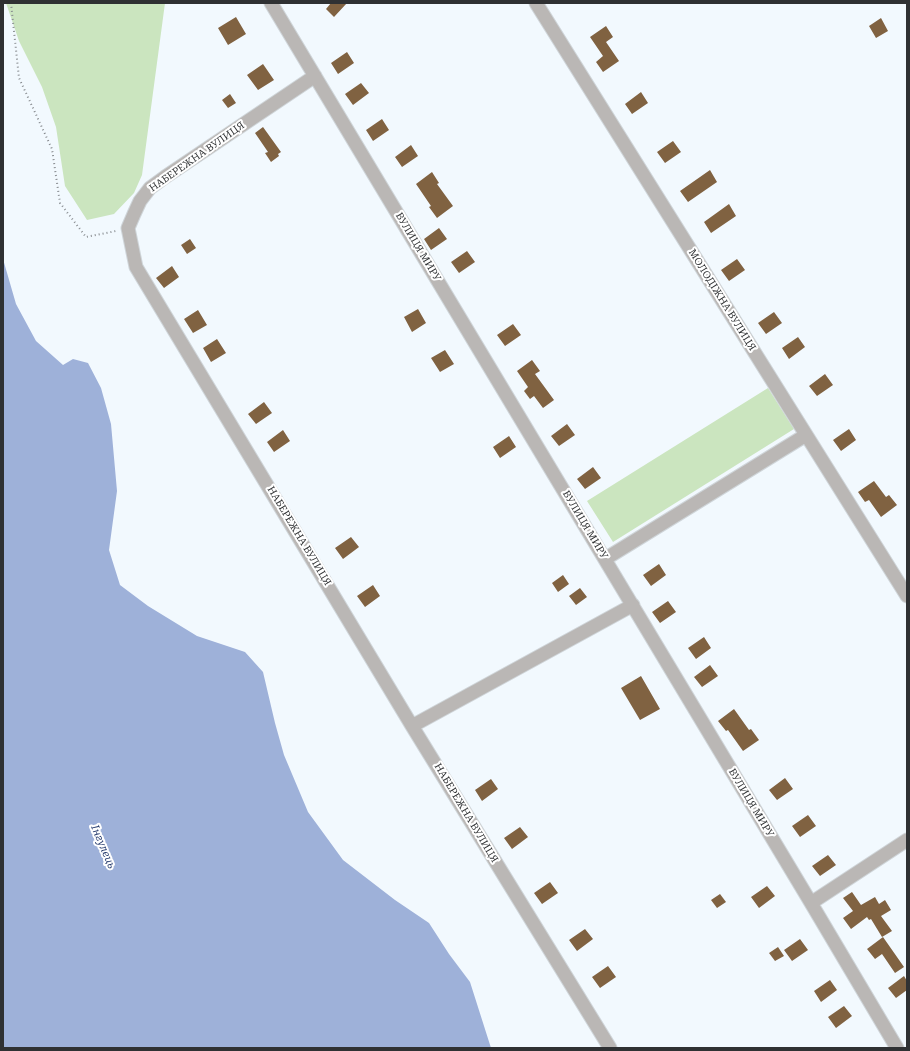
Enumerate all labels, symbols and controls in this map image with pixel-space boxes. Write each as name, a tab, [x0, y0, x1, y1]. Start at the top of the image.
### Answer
street label: НАБЕРЕЖНА ВУЛИЦЯ	[147, 120, 247, 194]
street label: ВУЛИЦЯ МИРУ	[393, 210, 443, 284]
street label: МОЛОДІЖНА ВУЛИЦЯ	[686, 247, 758, 353]
street label: НАБЕРЕЖНА ВУЛИЦЯ	[265, 484, 333, 588]
street label: ВУЛИЦЯ МИРУ	[560, 488, 610, 562]
street label: НАБЕРЕЖНА ВУЛИЦЯ	[432, 761, 500, 865]
street label: ВУЛИЦЯ МИРУ	[726, 766, 776, 840]
water label: Інгулець	[88, 823, 118, 871]

